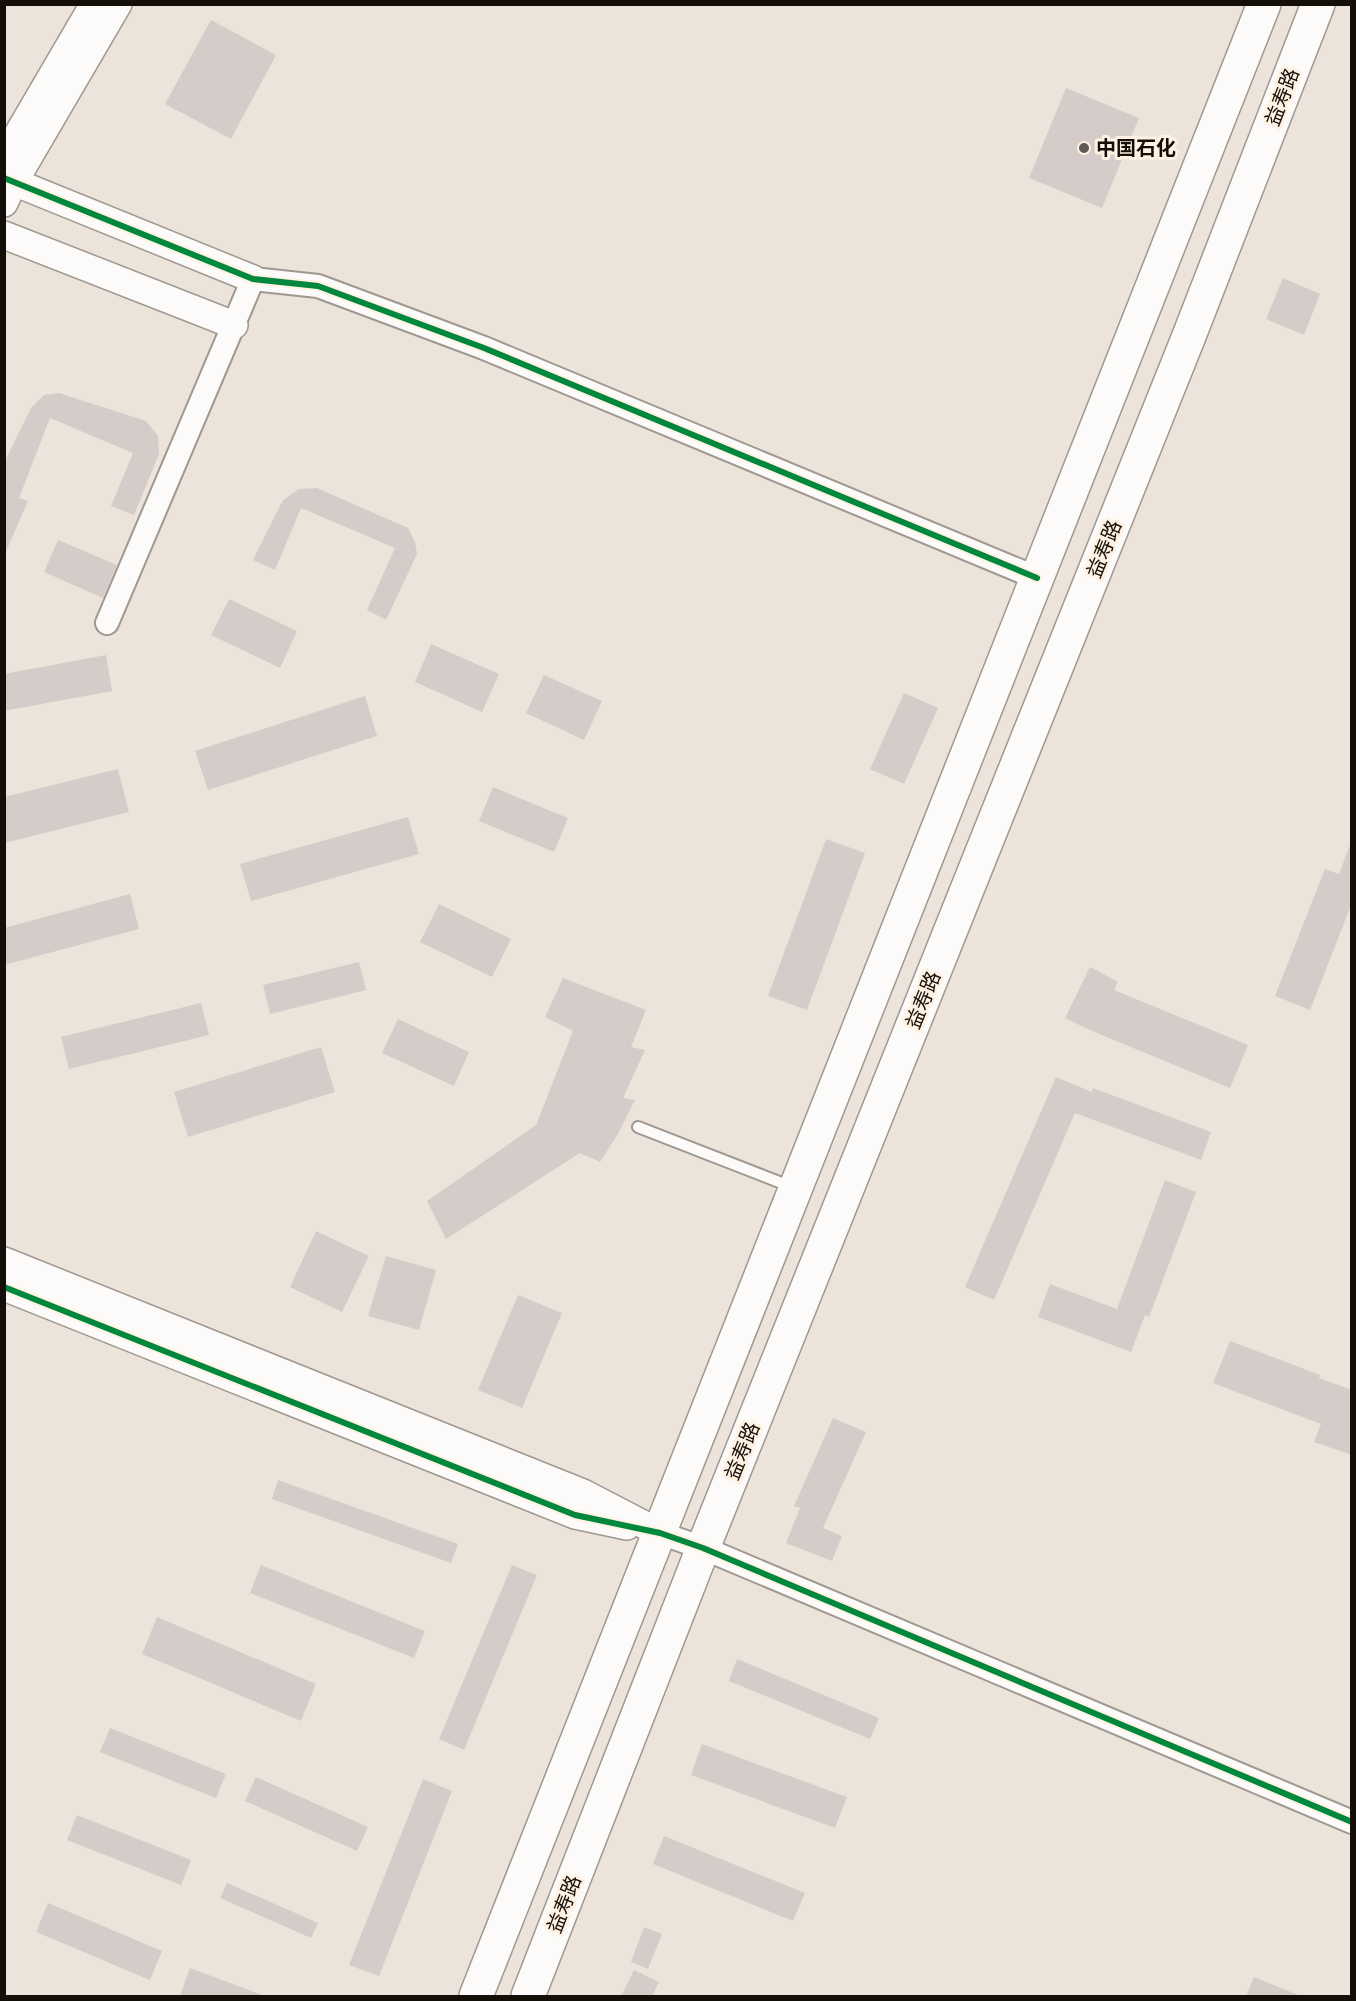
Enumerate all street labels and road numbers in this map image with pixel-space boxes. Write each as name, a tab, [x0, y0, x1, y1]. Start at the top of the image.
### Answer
street label: 益寿路	[1260, 65, 1304, 129]
street label: 益寿路	[1082, 517, 1126, 581]
street label: 益寿路	[901, 968, 945, 1032]
street label: 益寿路	[720, 1419, 764, 1483]
street label: 益寿路	[542, 1872, 586, 1936]

